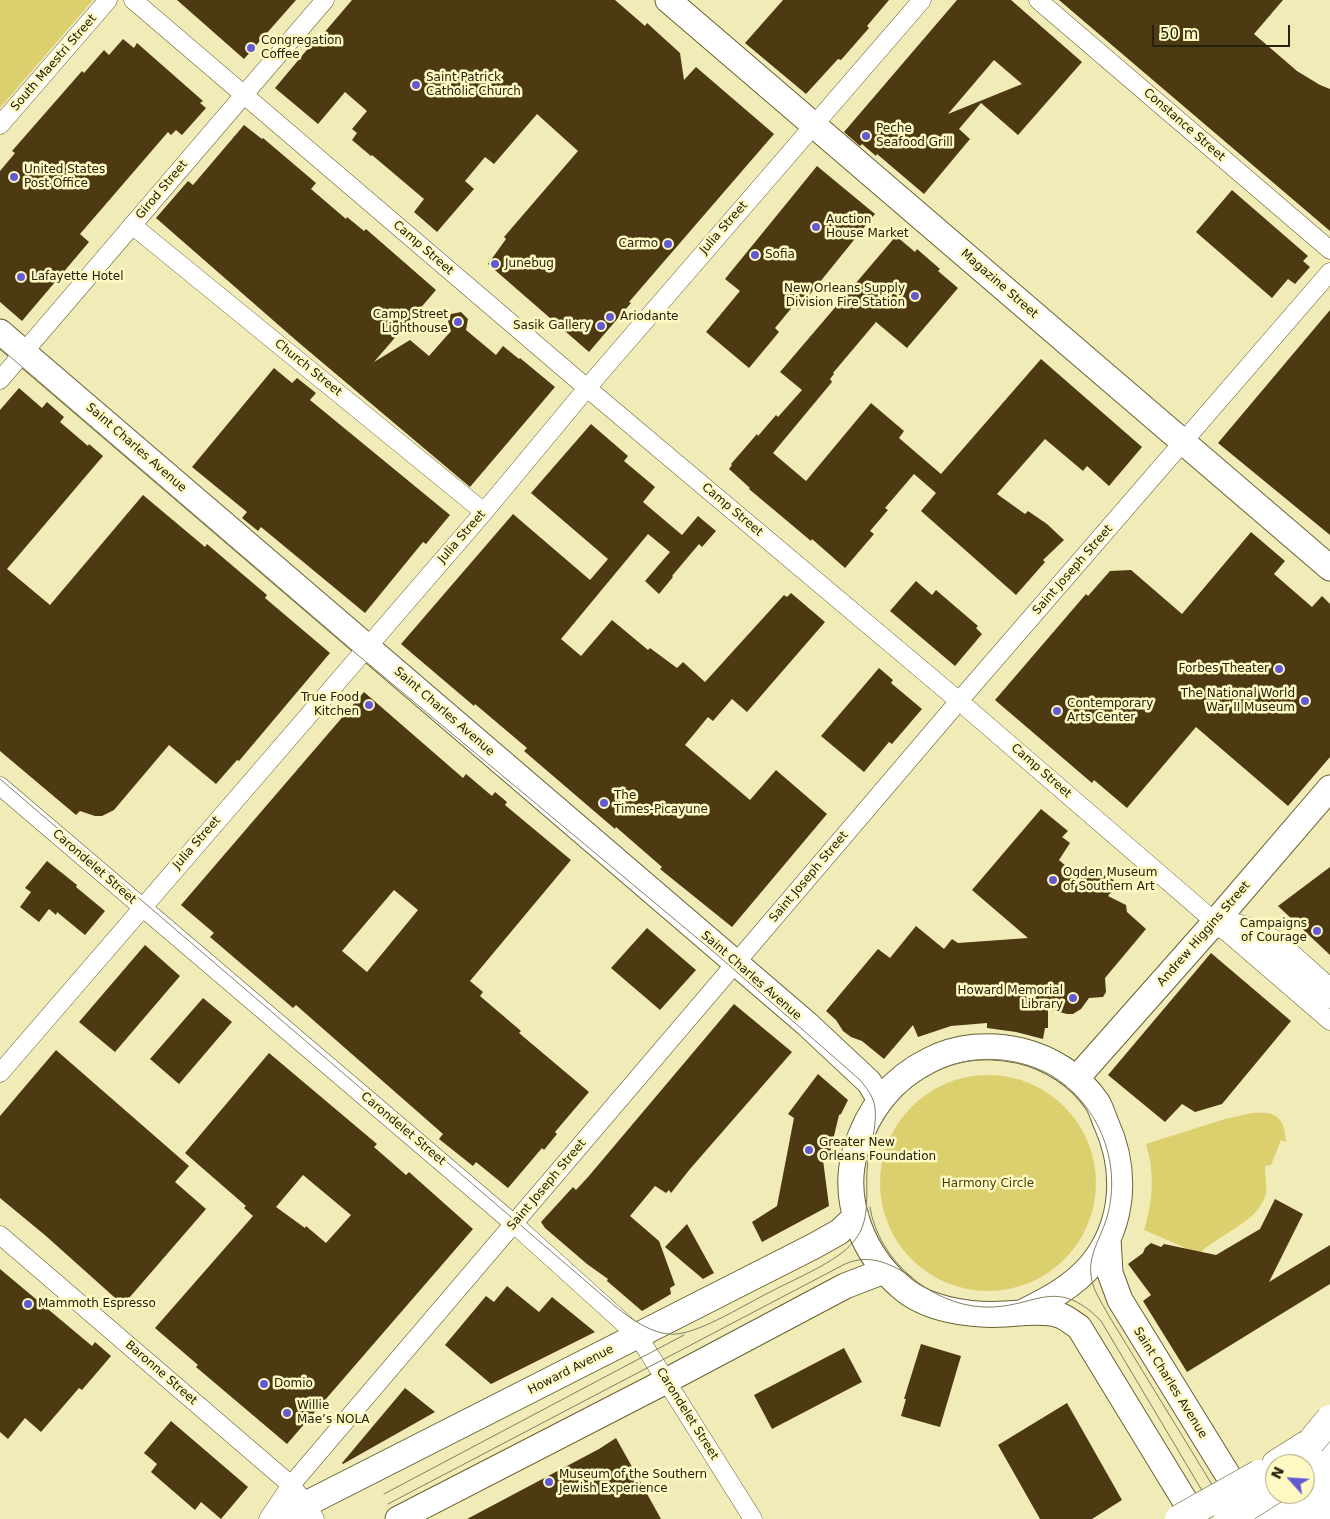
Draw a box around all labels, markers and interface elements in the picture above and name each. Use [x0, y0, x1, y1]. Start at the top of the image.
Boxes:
street label: South Maestri Street [8, 12, 100, 114]
scale bar [1155, 15, 1292, 47]
text: 50 m [1160, 25, 1198, 43]
place label: Congregation Coffee [261, 34, 342, 62]
marker: Congregation Coffee [245, 42, 257, 54]
place label: Saint Patrick Catholic Church [426, 71, 521, 99]
marker: Saint Patrick Catholic Church [410, 79, 422, 91]
street label: Constance Street [1140, 86, 1228, 164]
place label: Peche Seafood Grill [876, 122, 953, 150]
marker: Peche Seafood Grill [860, 130, 872, 142]
street label: Girod Street [133, 158, 191, 222]
place label: United States Post Office [24, 163, 105, 191]
marker: United States Post Office [8, 171, 20, 183]
street label: Julia Street [697, 199, 751, 257]
place label: Auction House Market [826, 213, 909, 241]
street label: Camp Street [390, 218, 456, 278]
marker: Auction House Market [810, 221, 822, 233]
place label: Carmo [619, 237, 658, 251]
marker: Carmo [662, 238, 674, 250]
street label: Magazine Street [957, 247, 1041, 321]
place label: Sofia [765, 248, 795, 262]
marker: Sofia [749, 249, 761, 261]
place label: Junebug [505, 257, 554, 271]
marker: Junebug [489, 258, 501, 270]
place label: Lafayette Hotel [31, 270, 123, 284]
marker: Lafayette Hotel [15, 271, 27, 283]
place label: New Orleans Supply Division Fire Station [784, 282, 905, 310]
marker: New Orleans Supply Division Fire Station [909, 290, 921, 302]
place label: Camp Street Lighthouse [373, 308, 448, 336]
place label: Ariodante [620, 310, 678, 324]
marker: Ariodante [604, 311, 616, 323]
marker: Camp Street Lighthouse [452, 316, 464, 328]
place label: Sasik Gallery [513, 319, 591, 333]
marker: Sasik Gallery [595, 320, 607, 332]
street label: Church Street [271, 336, 345, 400]
street label: Saint Charles Avenue [83, 401, 189, 495]
street label: Camp Street [699, 480, 765, 540]
street label: Julia Street [435, 508, 489, 566]
street label: Saint Joseph Street [1030, 522, 1116, 618]
place label: Forbes Theater [1178, 662, 1269, 676]
marker: Forbes Theater [1273, 663, 1285, 675]
street label: Saint Charles Avenue [391, 665, 497, 759]
place label: The National World War II Museum [1181, 687, 1295, 715]
place label: True Food Kitchen [301, 691, 359, 719]
marker: The National World War II Museum [1299, 695, 1311, 707]
place label: Contemporary Arts Center [1067, 697, 1153, 725]
marker: True Food Kitchen [363, 699, 375, 711]
marker: Contemporary Arts Center [1051, 705, 1063, 717]
street label: Camp Street [1008, 741, 1074, 801]
place label: The Times-Picayune [614, 789, 708, 817]
marker: The Times-Picayune [598, 797, 610, 809]
street label: Julia Street [170, 814, 224, 872]
street label: Carondelet Street [49, 827, 139, 907]
street label: Saint Joseph Street [767, 829, 851, 925]
place label: Ogden Museum of Southern Art [1063, 866, 1157, 894]
marker: Ogden Museum of Southern Art [1047, 874, 1059, 886]
street label: Andrew Higgins Street [1155, 879, 1253, 989]
place label: Campaigns of Courage [1240, 917, 1307, 945]
marker: Campaigns of Courage [1311, 925, 1323, 937]
street label: Saint Charles Avenue [698, 929, 804, 1023]
place label: Howard Memorial Library [958, 984, 1063, 1012]
marker: Howard Memorial Library [1067, 992, 1079, 1004]
street label: Carondelet Street [358, 1089, 448, 1169]
place label: Greater New Orleans Foundation [819, 1136, 936, 1164]
street label: Saint Joseph Street [505, 1137, 589, 1233]
marker: Greater New Orleans Foundation [803, 1144, 815, 1156]
park label: Harmony Circle [942, 1177, 1034, 1191]
place label: Mammoth Espresso [38, 1297, 156, 1311]
marker: Mammoth Espresso [22, 1298, 34, 1310]
street label: Saint Charles Avenue [1130, 1325, 1210, 1441]
street label: Baronne Street [122, 1338, 200, 1408]
street label: Howard Avenue [526, 1342, 616, 1398]
street label: Carondelet Street [653, 1365, 721, 1463]
place label: Domio [274, 1377, 313, 1391]
marker: Domio [258, 1378, 270, 1390]
place label: Willie Mae’s NOLA [297, 1399, 370, 1427]
marker: Willie Mae’s NOLA [281, 1407, 293, 1419]
north arrow [1265, 1454, 1315, 1504]
text: N [1268, 1464, 1287, 1482]
place label: Museum of the Southern Jewish Experience [559, 1468, 707, 1496]
marker: Museum of the Southern Jewish Experience [543, 1476, 555, 1488]

